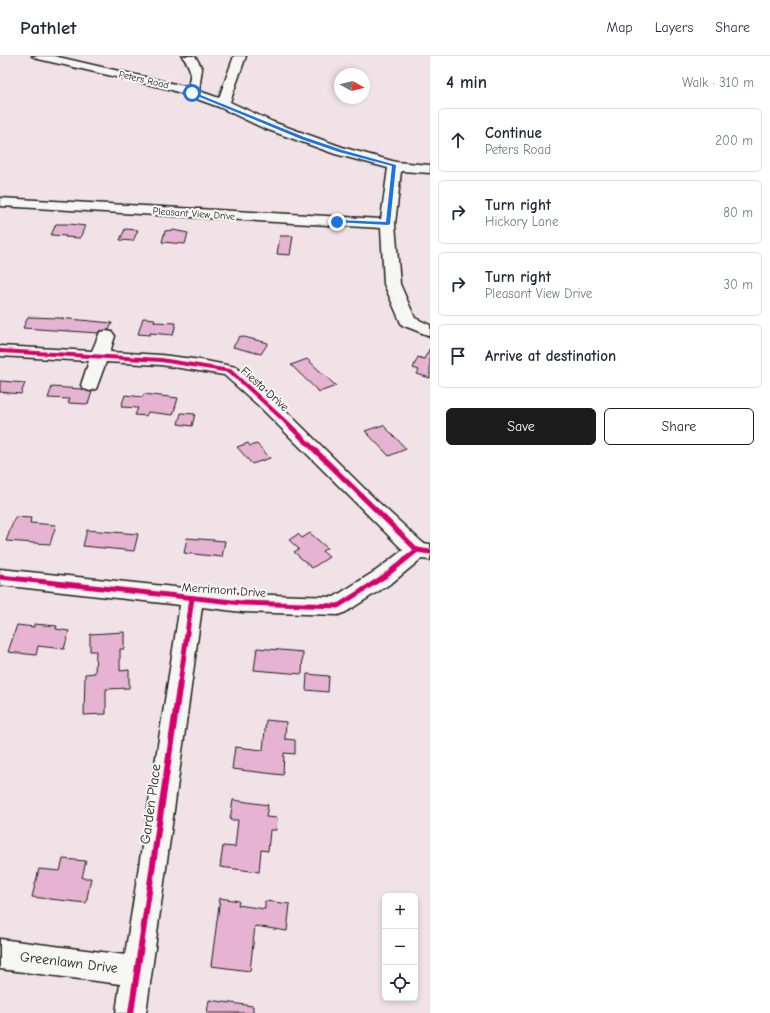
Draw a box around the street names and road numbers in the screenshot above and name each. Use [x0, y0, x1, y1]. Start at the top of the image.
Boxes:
street label: Peters Road [118, 68, 170, 92]
street label: Pleasant View Drive [152, 205, 235, 223]
street label: Fiesta Drive [238, 364, 292, 414]
street label: Merrimont Drive [181, 580, 267, 600]
street label: Garden Place [136, 763, 165, 845]
street label: Greenlawn Drive [19, 948, 119, 977]

